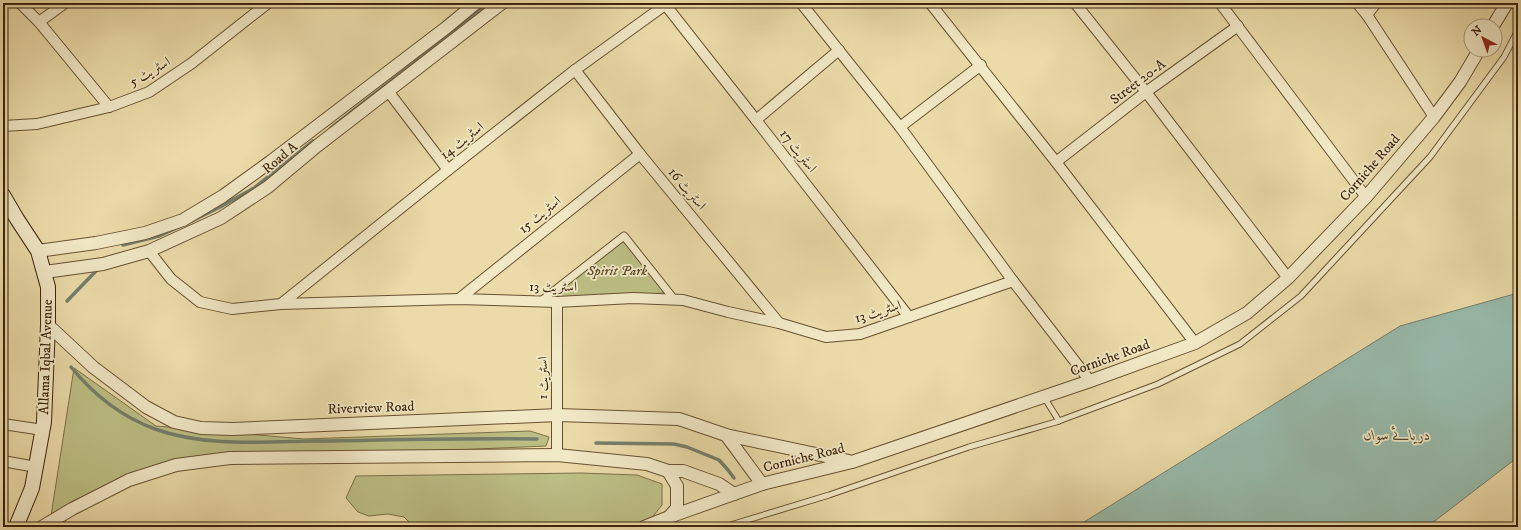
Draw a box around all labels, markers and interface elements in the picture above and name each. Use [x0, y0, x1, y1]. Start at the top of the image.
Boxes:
north arrow [1463, 18, 1503, 58]
text: N [1469, 23, 1485, 39]
street label: اسٹریٹ 5 [126, 53, 174, 91]
street label: Street 20-A [1107, 55, 1170, 109]
street label: اسٹریٹ 14 [436, 118, 488, 164]
street label: اسٹریٹ 17 [775, 126, 821, 176]
street label: Corniche Road [1336, 131, 1404, 205]
street label: Road A [259, 137, 302, 178]
street label: اسٹریٹ 16 [664, 164, 710, 214]
street label: اسٹریٹ 15 [515, 192, 565, 238]
park label: Spirit Park [586, 262, 647, 280]
street label: اسٹریٹ 13 [529, 278, 577, 296]
street label: اسٹریٹ 13 [852, 296, 904, 328]
street label: Allama Iqbal Avenue [35, 299, 57, 415]
street label: Corniche Road [1068, 335, 1152, 381]
street label: اسٹریٹ 1 [534, 357, 552, 399]
street label: Riverview Road [327, 397, 415, 419]
water label: دریائے سواں [1363, 425, 1431, 445]
street label: Corniche Road [761, 439, 847, 477]

